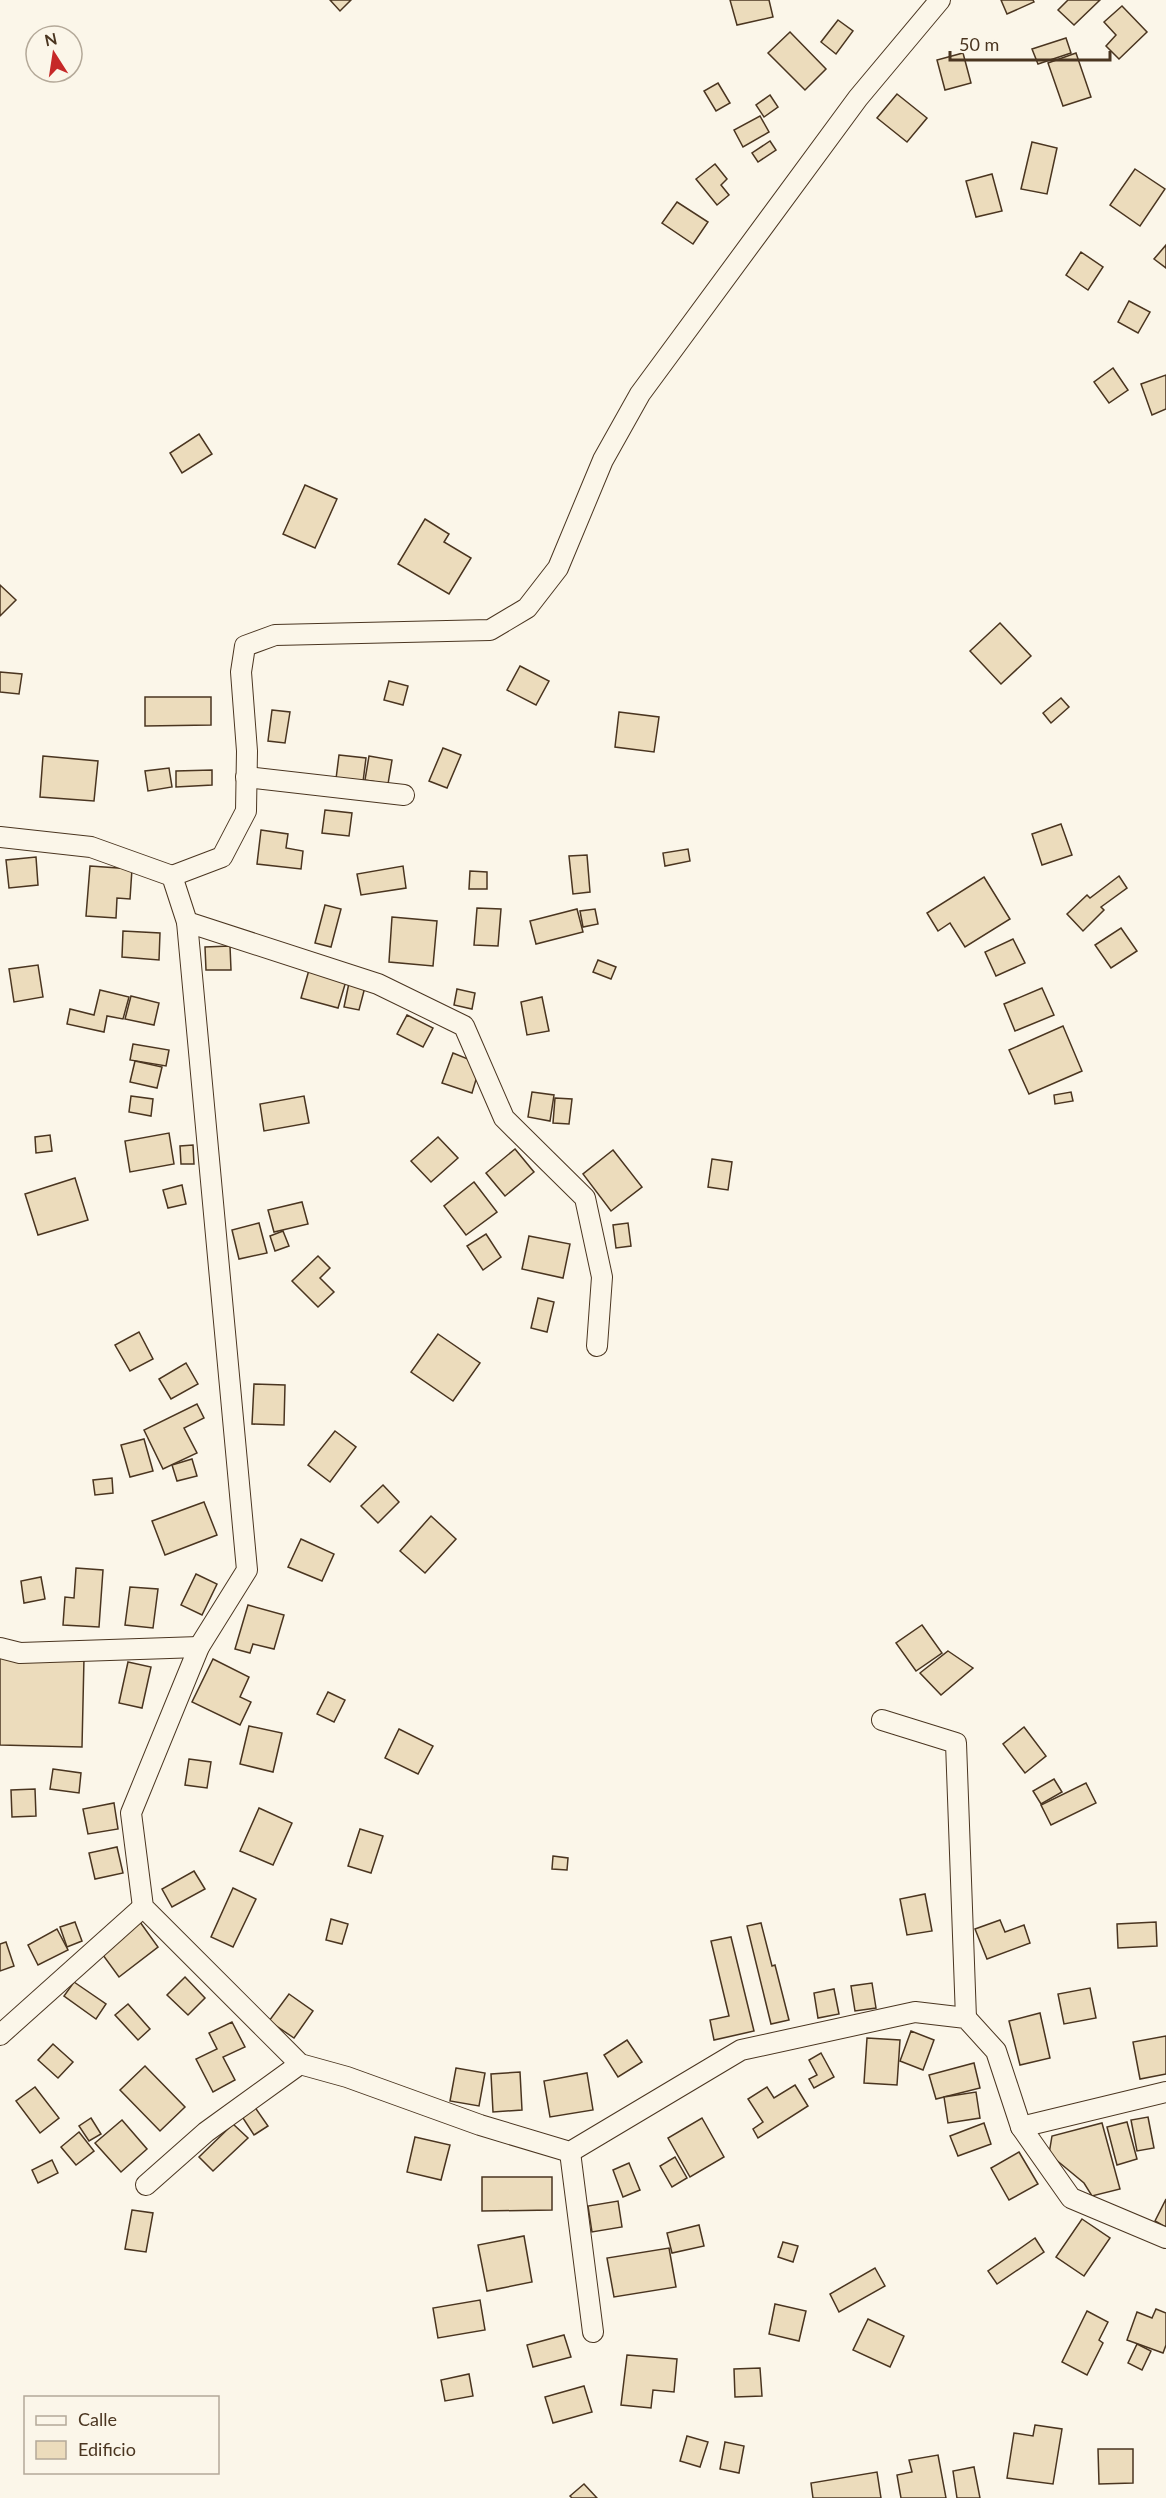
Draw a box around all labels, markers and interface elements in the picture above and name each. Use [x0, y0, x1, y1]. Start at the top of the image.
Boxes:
north arrow [24, 24, 84, 84]
scale bar [950, 24, 1110, 62]
text: N [43, 28, 59, 49]
text: 50 m [959, 33, 999, 55]
legend [24, 2396, 219, 2474]
text: Calle [78, 2408, 117, 2430]
text: Edificio [78, 2438, 136, 2460]

